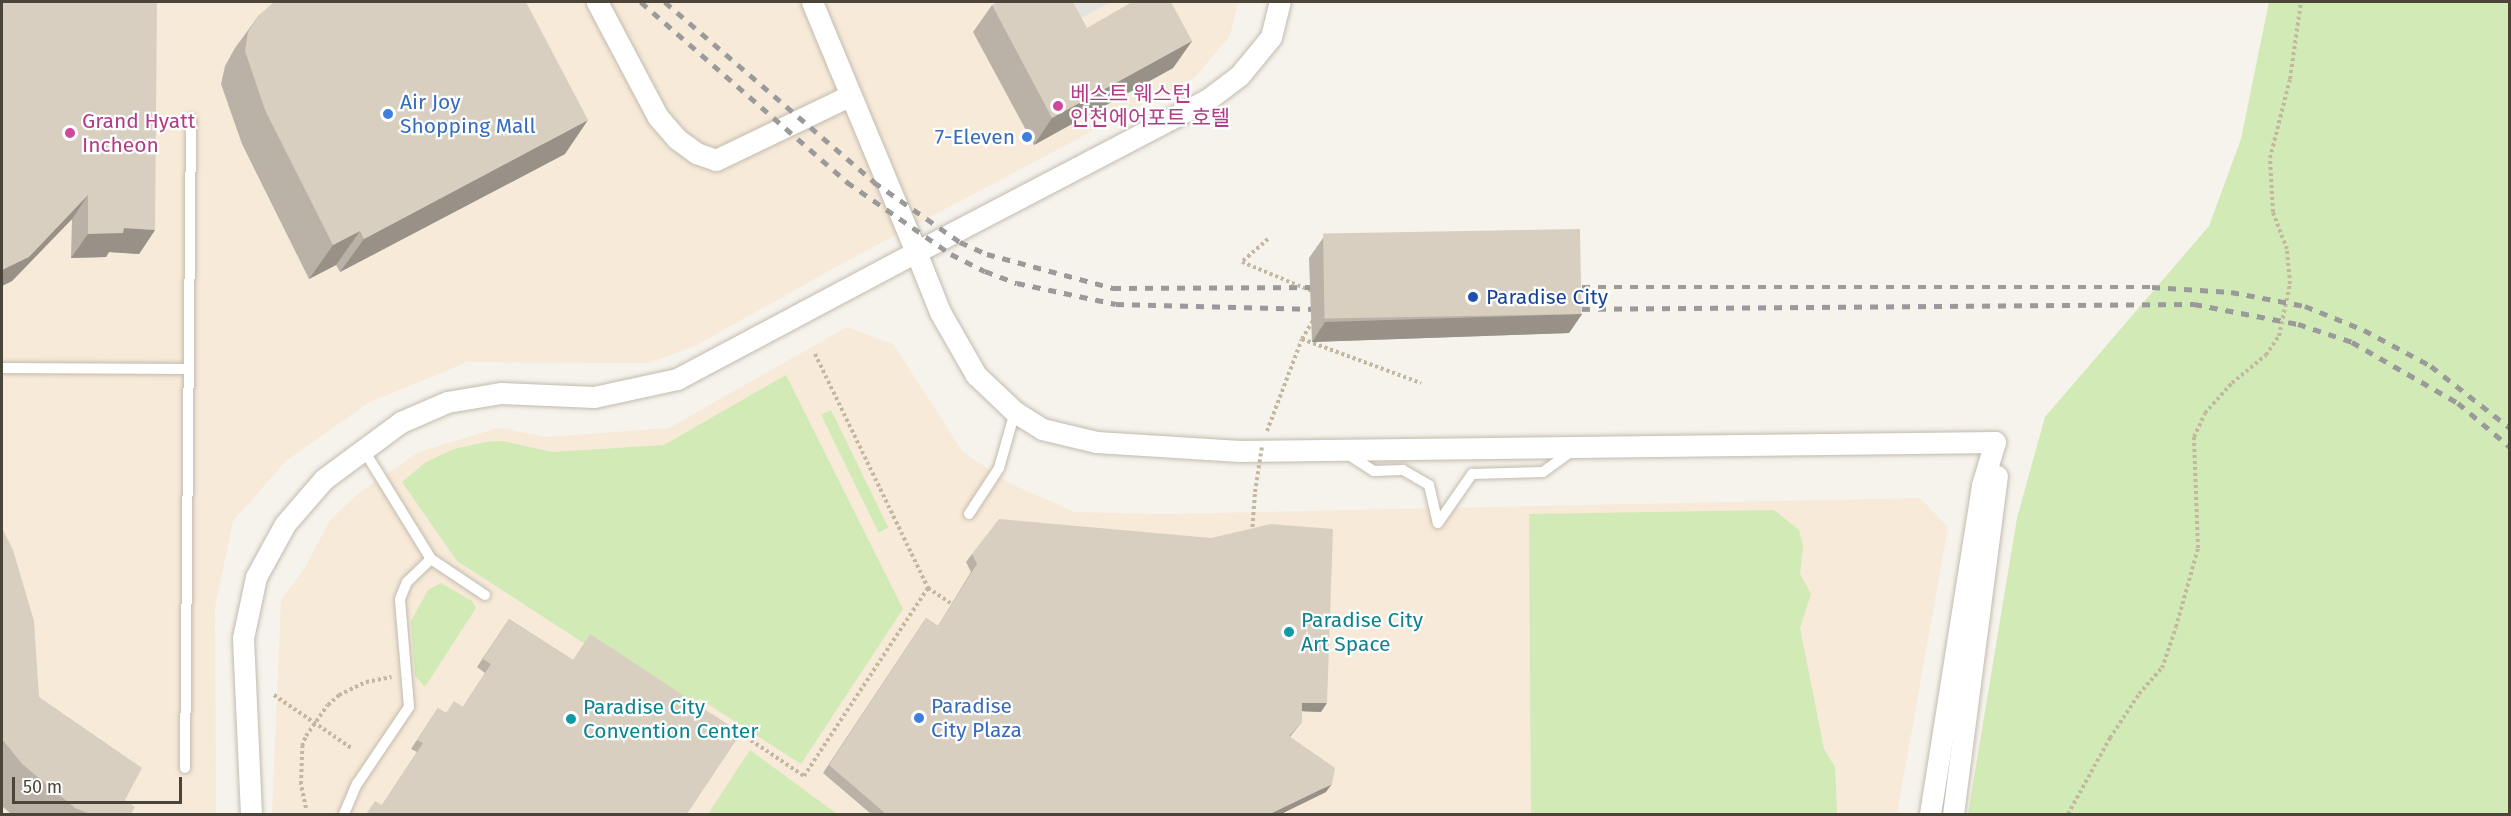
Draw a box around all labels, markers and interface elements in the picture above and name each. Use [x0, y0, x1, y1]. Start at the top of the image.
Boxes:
place label: 베스트 웨스턴 인천에어포트 호텔 [1070, 81, 1230, 131]
place label: Air Joy Shopping Mall [400, 89, 536, 139]
marker: 베스트 웨스턴 인천에어포트 호텔 [1051, 99, 1065, 113]
marker: Air Joy Shopping Mall [381, 107, 395, 121]
place label: Grand Hyatt Incheon [82, 108, 195, 158]
place label: 7-Eleven [935, 124, 1015, 150]
marker: Grand Hyatt Incheon [63, 126, 77, 140]
marker: 7-Eleven [1020, 130, 1034, 144]
place label: Paradise City [1486, 284, 1608, 310]
marker: Paradise City [1464, 288, 1482, 306]
place label: Paradise City Art Space [1301, 607, 1423, 657]
marker: Paradise City Art Space [1282, 625, 1296, 639]
place label: Paradise City Plaza [931, 693, 1022, 743]
place label: Paradise City Convention Center [583, 694, 758, 744]
marker: Paradise City Plaza [912, 711, 926, 725]
marker: Paradise City Convention Center [564, 712, 578, 726]
scale bar [15, 765, 184, 803]
text: 50 m [23, 776, 62, 798]

